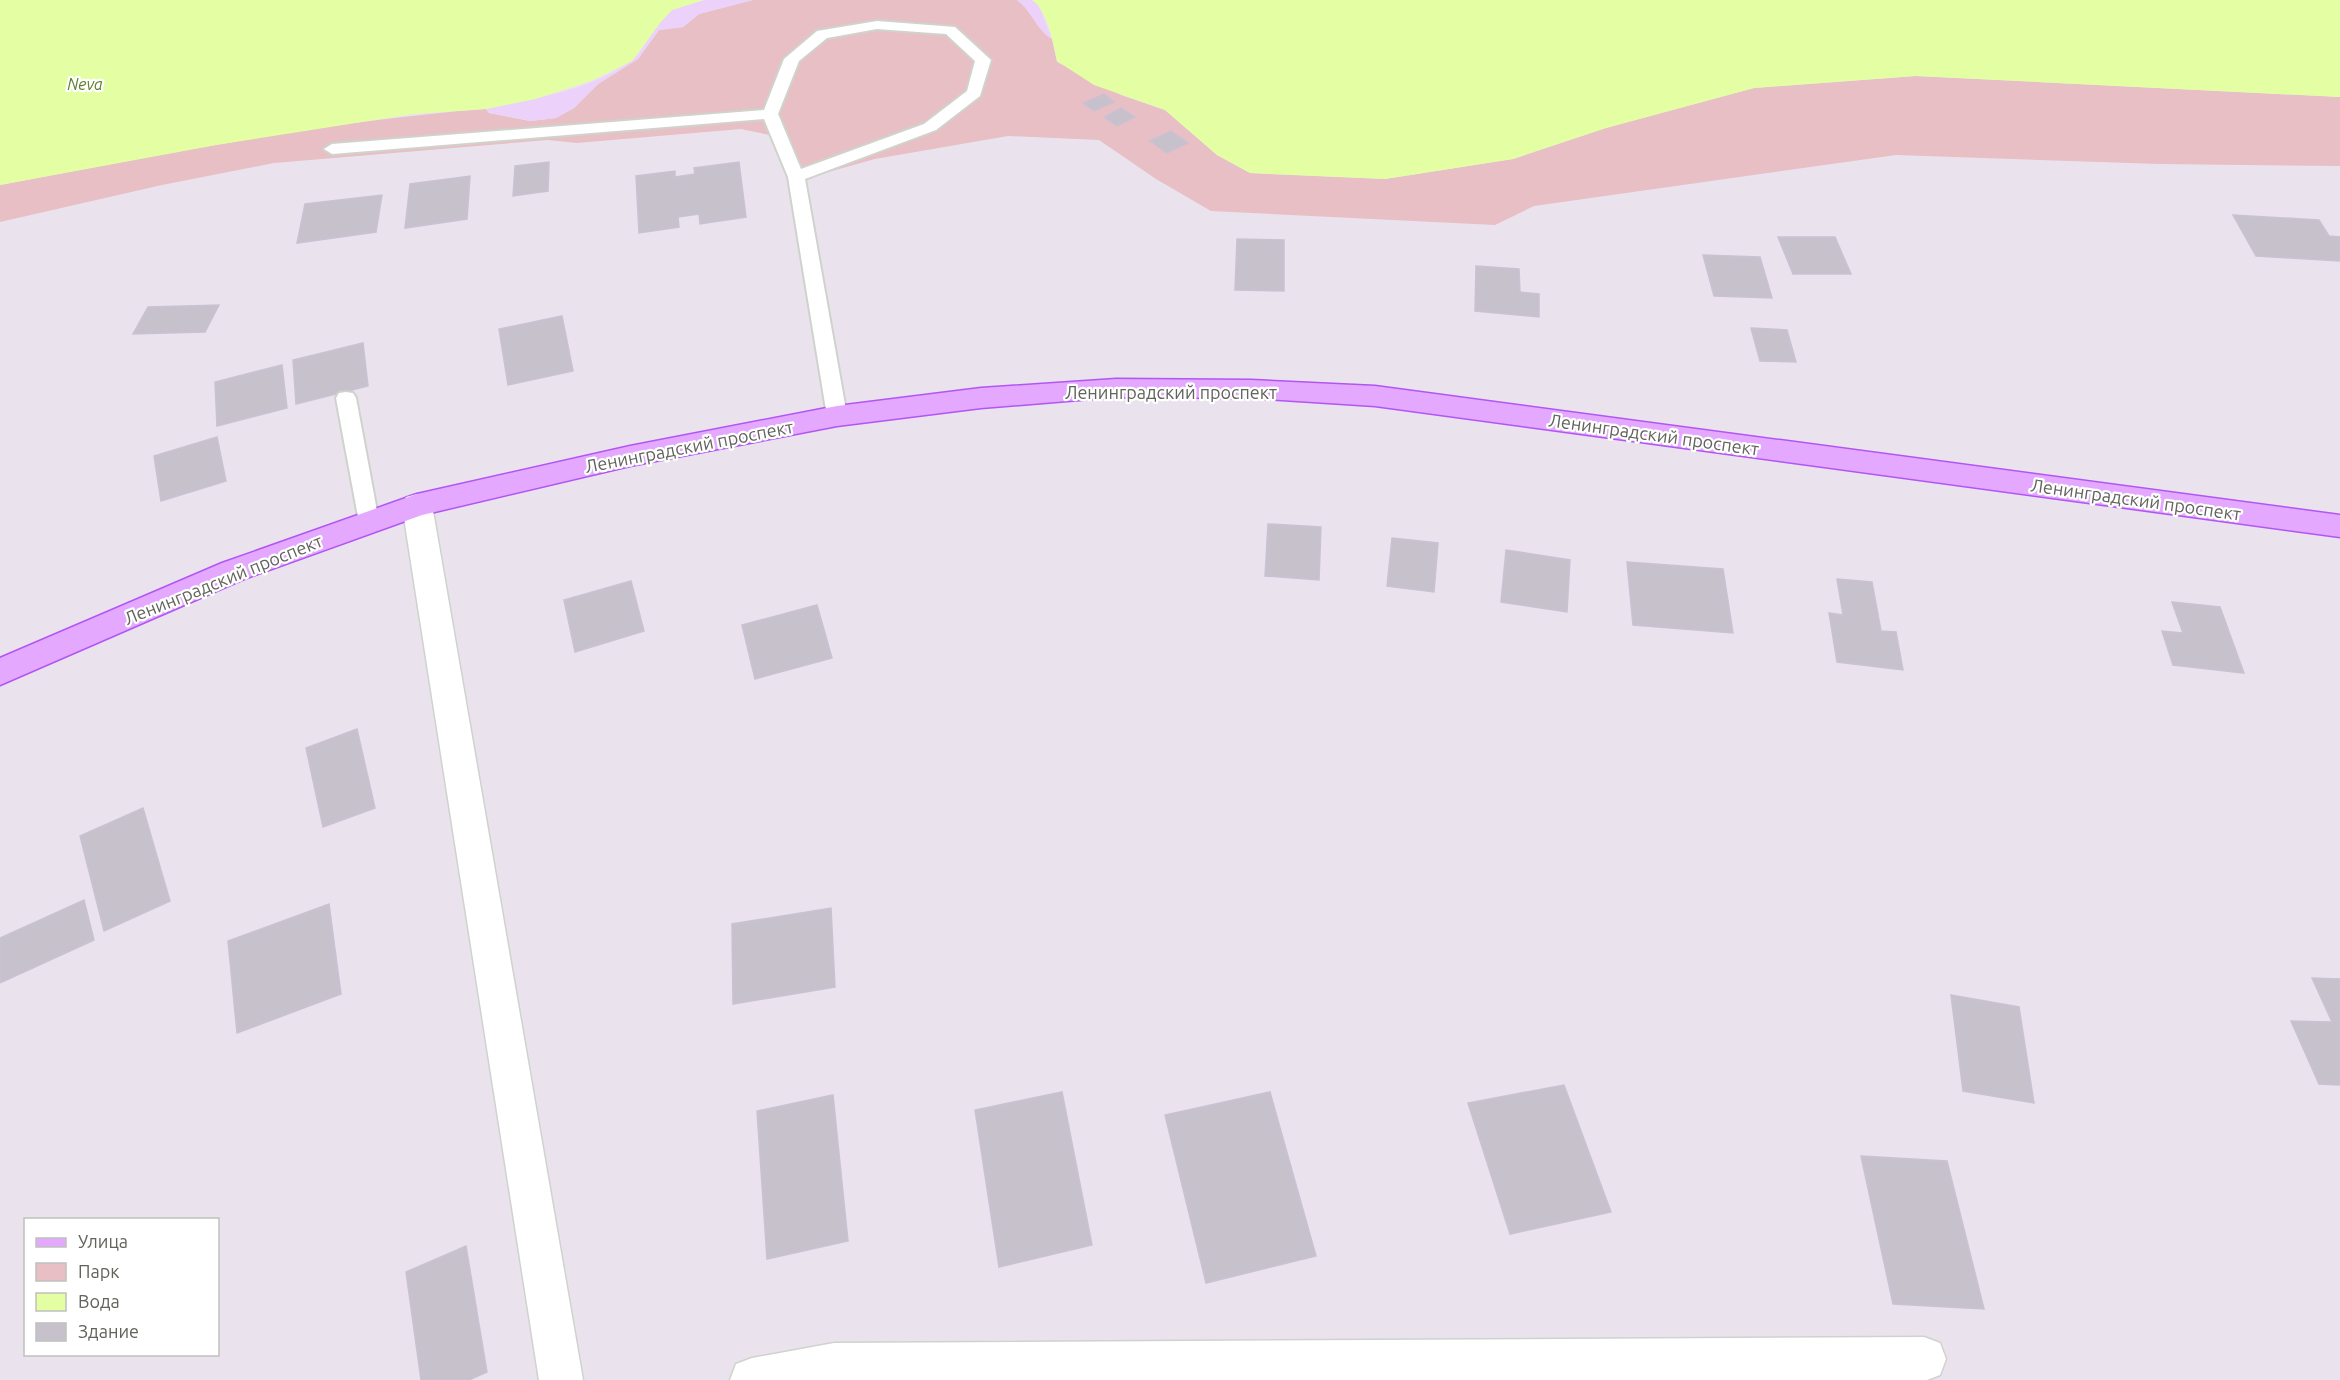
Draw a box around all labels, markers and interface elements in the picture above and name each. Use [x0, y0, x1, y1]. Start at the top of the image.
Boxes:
water label: Neva [67, 75, 103, 93]
street label: Ленинградский проспект [1065, 382, 1277, 402]
street label: Ленинградский проспект [1548, 409, 1760, 459]
street label: Ленинградский проспект [583, 416, 795, 476]
street label: Ленинградский проспект [2030, 474, 2242, 524]
street label: Ленинградский проспект [121, 530, 325, 628]
legend [24, 1218, 219, 1356]
text: Улица [78, 1231, 128, 1251]
text: Парк [78, 1261, 119, 1281]
text: Вода [78, 1291, 120, 1311]
text: Здание [78, 1321, 139, 1341]

